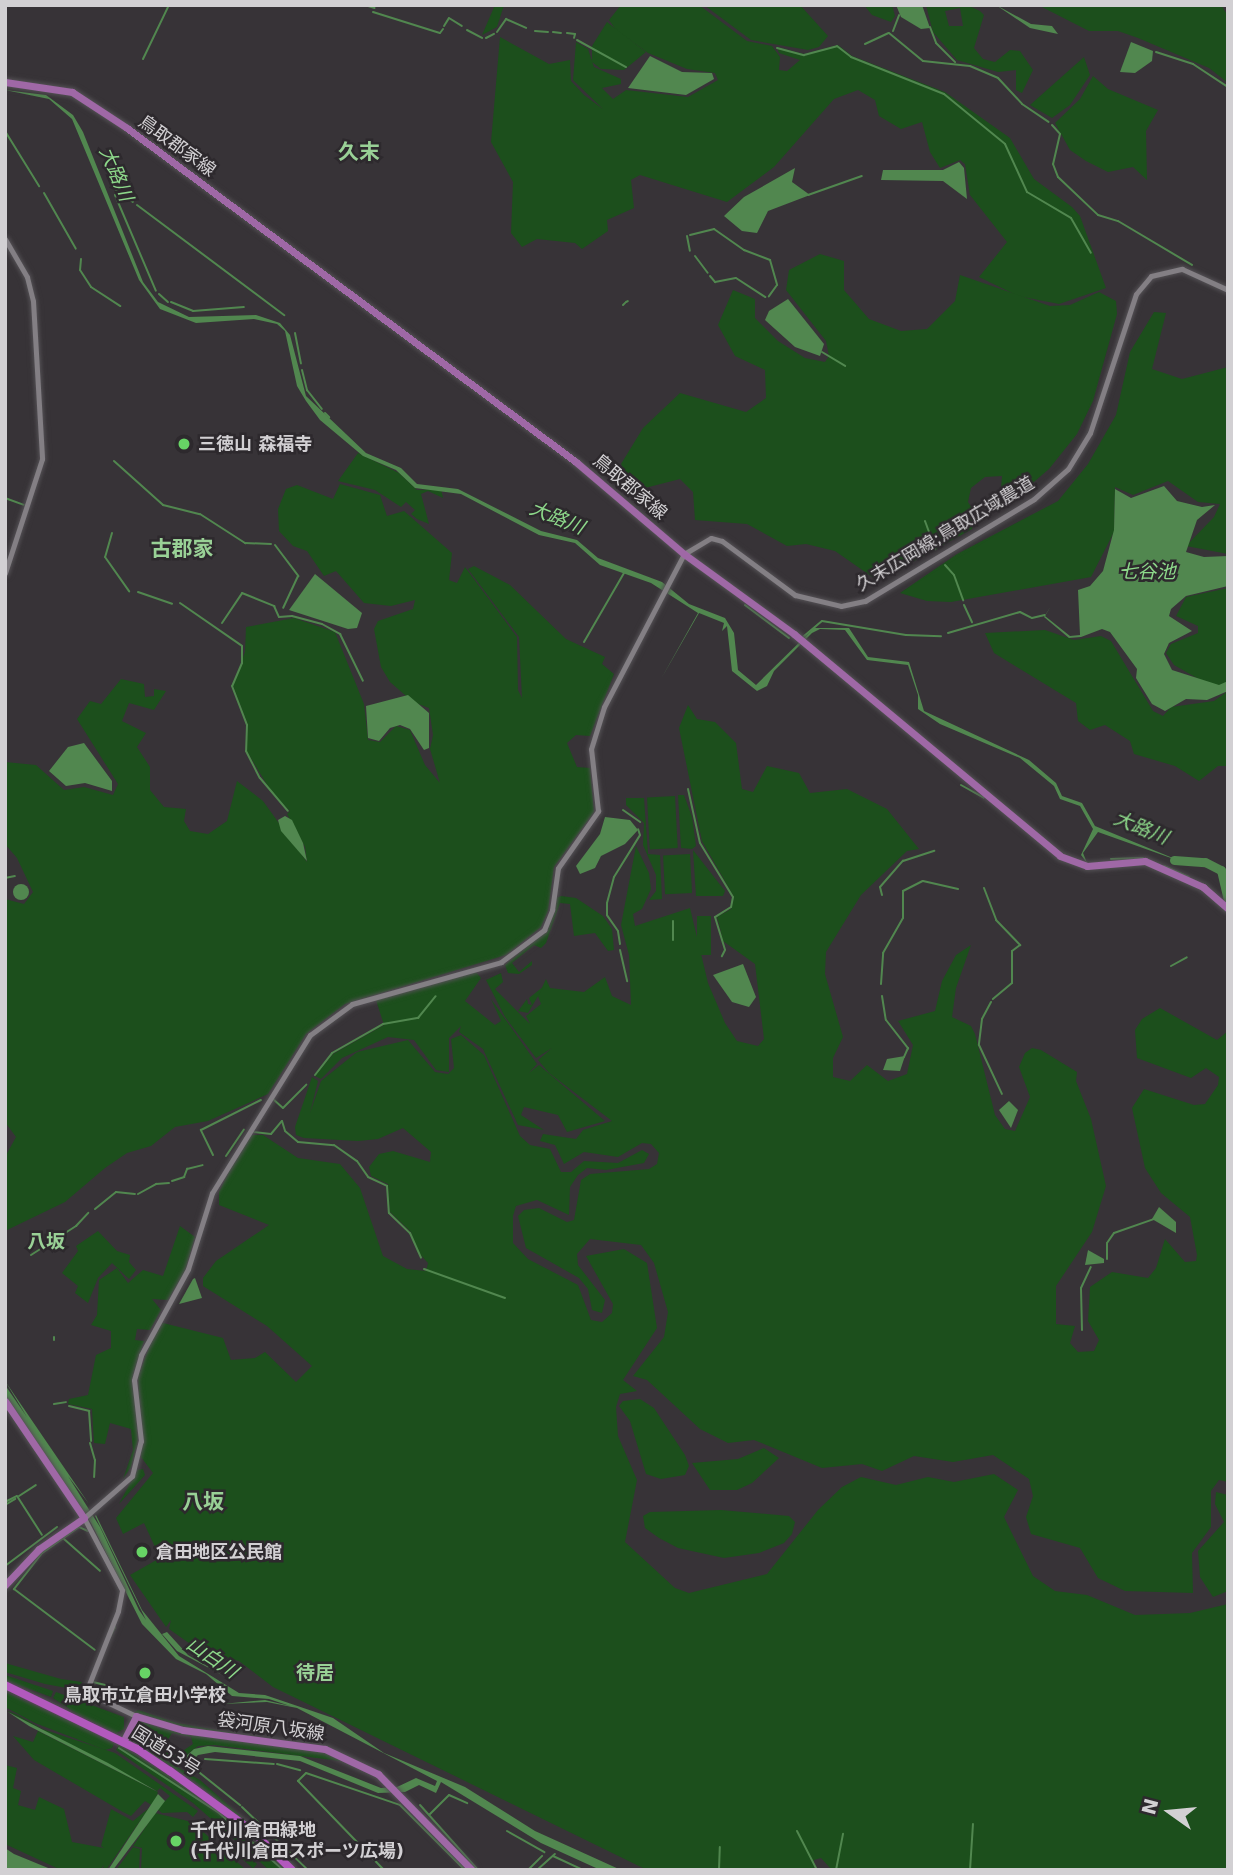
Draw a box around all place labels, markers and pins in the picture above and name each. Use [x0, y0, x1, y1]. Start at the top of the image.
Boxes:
place label: 三徳山 森福寺 [198, 433, 312, 455]
marker: 三徳山 森福寺 [176, 436, 192, 452]
place label: 倉田地区公民館 [156, 1541, 282, 1563]
marker: 倉田地区公民館 [134, 1544, 150, 1560]
marker: 鳥取市立倉田小学校 [137, 1665, 153, 1681]
place label: 鳥取市立倉田小学校 [64, 1684, 226, 1706]
place label: 千代川倉田緑地 (千代川倉田スポーツ広場) [190, 1820, 404, 1862]
marker: 千代川倉田緑地 (千代川倉田スポーツ広場) [168, 1833, 184, 1849]

